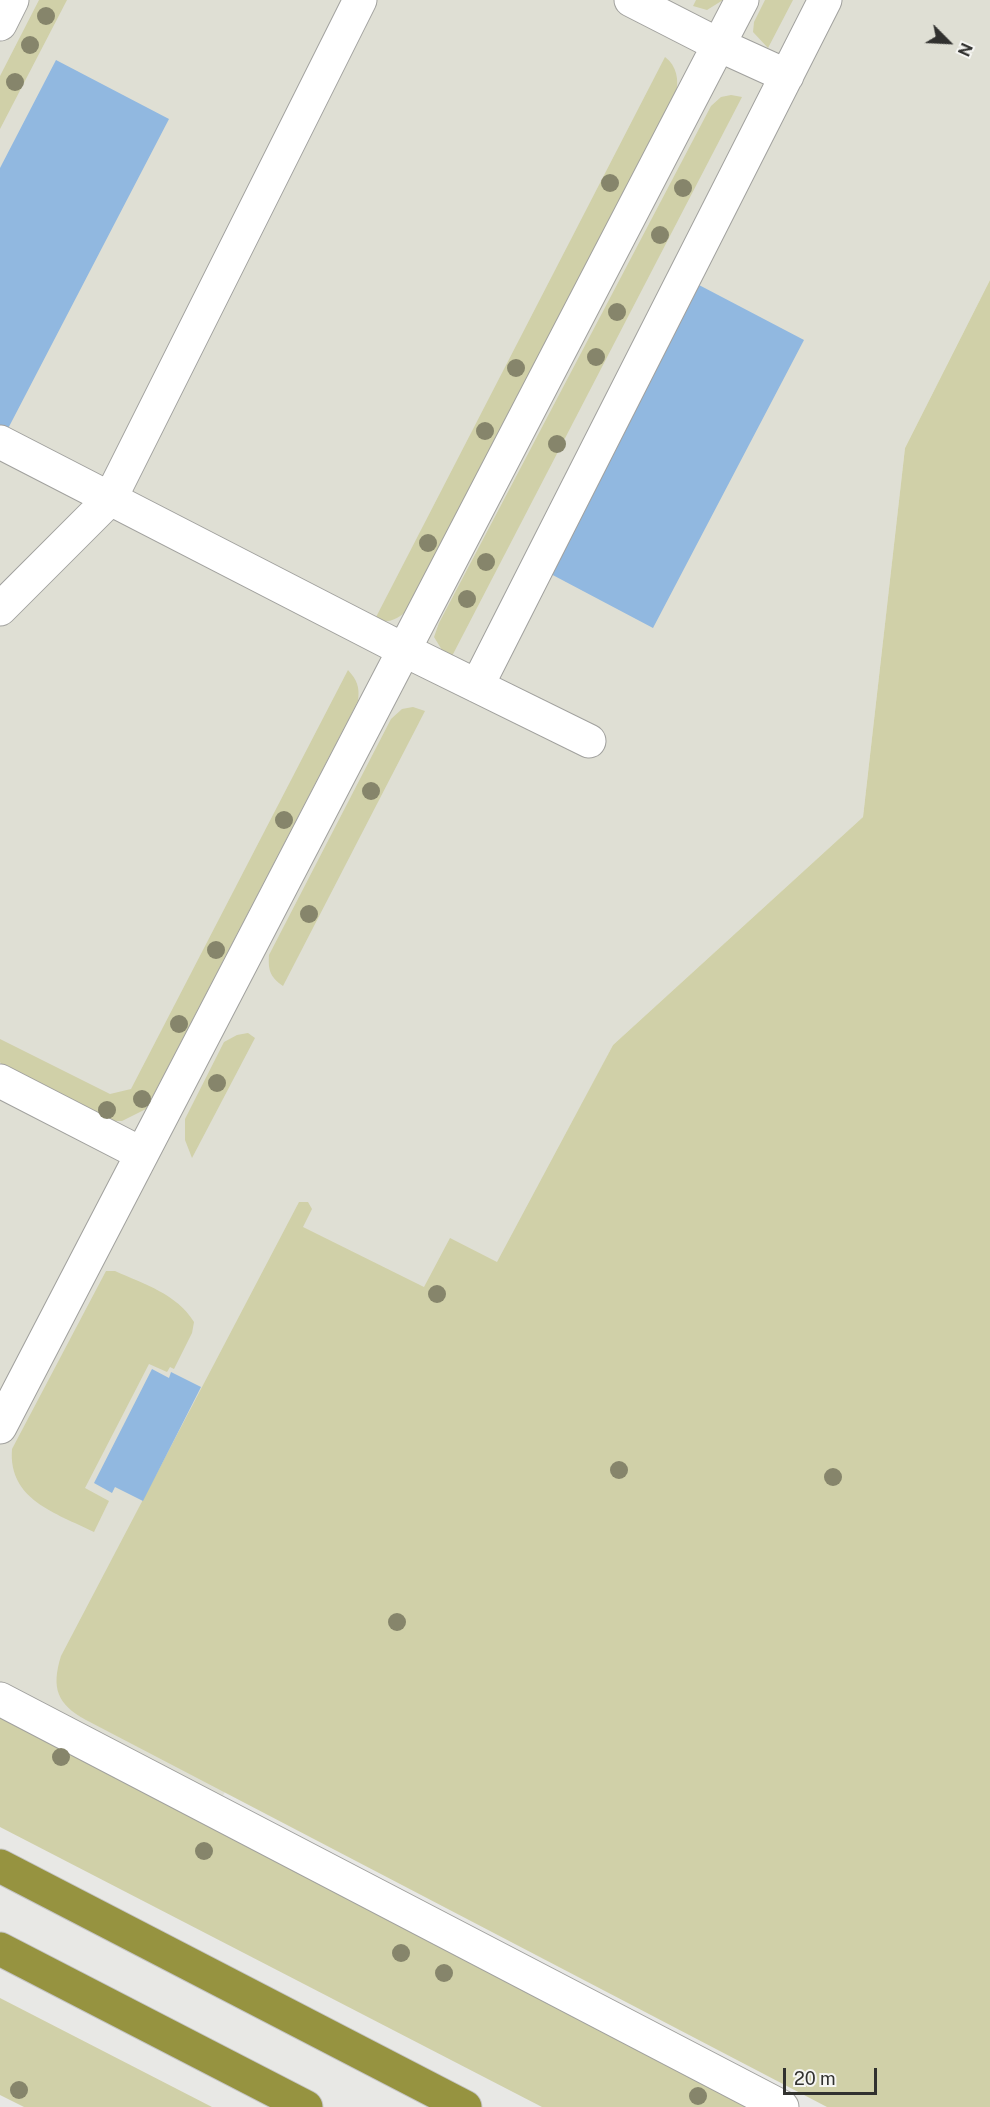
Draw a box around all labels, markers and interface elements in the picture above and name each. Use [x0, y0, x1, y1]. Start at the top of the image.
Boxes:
north arrow [918, 12, 978, 72]
text: N [954, 40, 976, 59]
scale bar [786, 2056, 880, 2094]
text: 20 m [794, 2068, 836, 2089]

